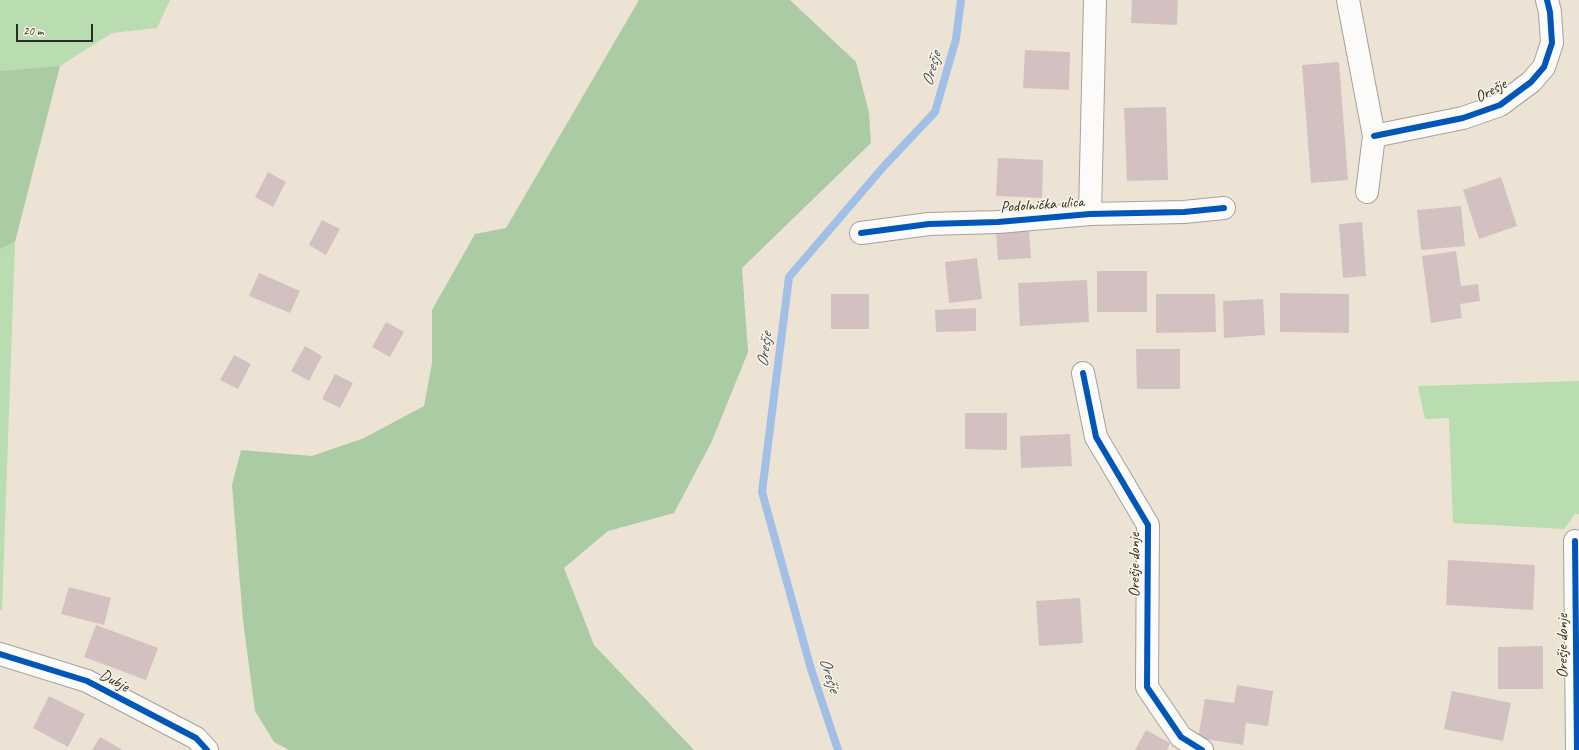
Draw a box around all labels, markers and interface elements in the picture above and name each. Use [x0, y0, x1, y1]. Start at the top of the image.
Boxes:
scale bar [18, 16, 95, 42]
text: 20 m [23, 23, 43, 39]
water label: Orešje [918, 50, 946, 88]
street label: Orešje [1472, 75, 1510, 107]
street label: Podolnička ulica [1000, 193, 1084, 217]
water label: Orešje [753, 331, 777, 369]
street label: Orešje donje [1125, 533, 1145, 597]
street label: Orešje donje [1553, 614, 1573, 678]
water label: Orešje [814, 655, 844, 695]
street label: Dubje [96, 665, 132, 697]

